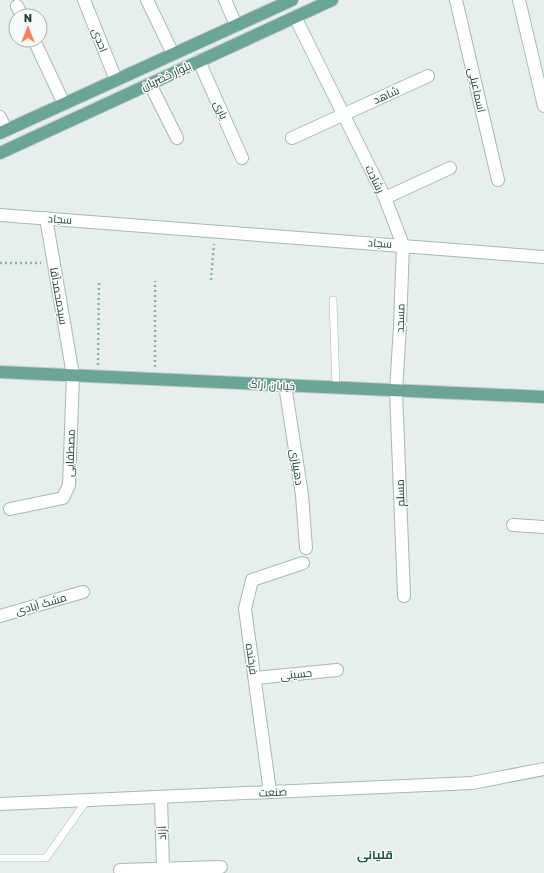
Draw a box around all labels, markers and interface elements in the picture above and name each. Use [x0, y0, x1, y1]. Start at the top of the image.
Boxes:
north arrow [8, 8, 48, 48]
text: N [24, 11, 32, 24]
street label: احدی [89, 26, 111, 54]
street label: بلوار خضریان [139, 58, 193, 94]
street label: اسماعیلی [465, 66, 489, 114]
street label: شاهد [371, 83, 401, 106]
street label: یاری [211, 99, 231, 122]
street label: رشادت [362, 163, 388, 195]
street label: سجاد [47, 211, 73, 226]
street label: سجاد [367, 235, 393, 250]
street label: سیدمحمدآقا [48, 266, 71, 326]
street label: مسجد [392, 303, 407, 333]
street label: خیابان اراک [249, 377, 295, 393]
street label: مصطفایی [62, 429, 78, 477]
street label: دهپیازی [287, 448, 307, 486]
street label: مسلم [393, 479, 408, 507]
street label: مشک آبادی [14, 590, 68, 618]
street label: فرخنده [243, 642, 261, 676]
street label: حسینی [279, 665, 313, 683]
street label: صنعت [259, 784, 287, 799]
street label: آزاد [155, 826, 169, 840]
district label: قلیانی [357, 847, 393, 863]

